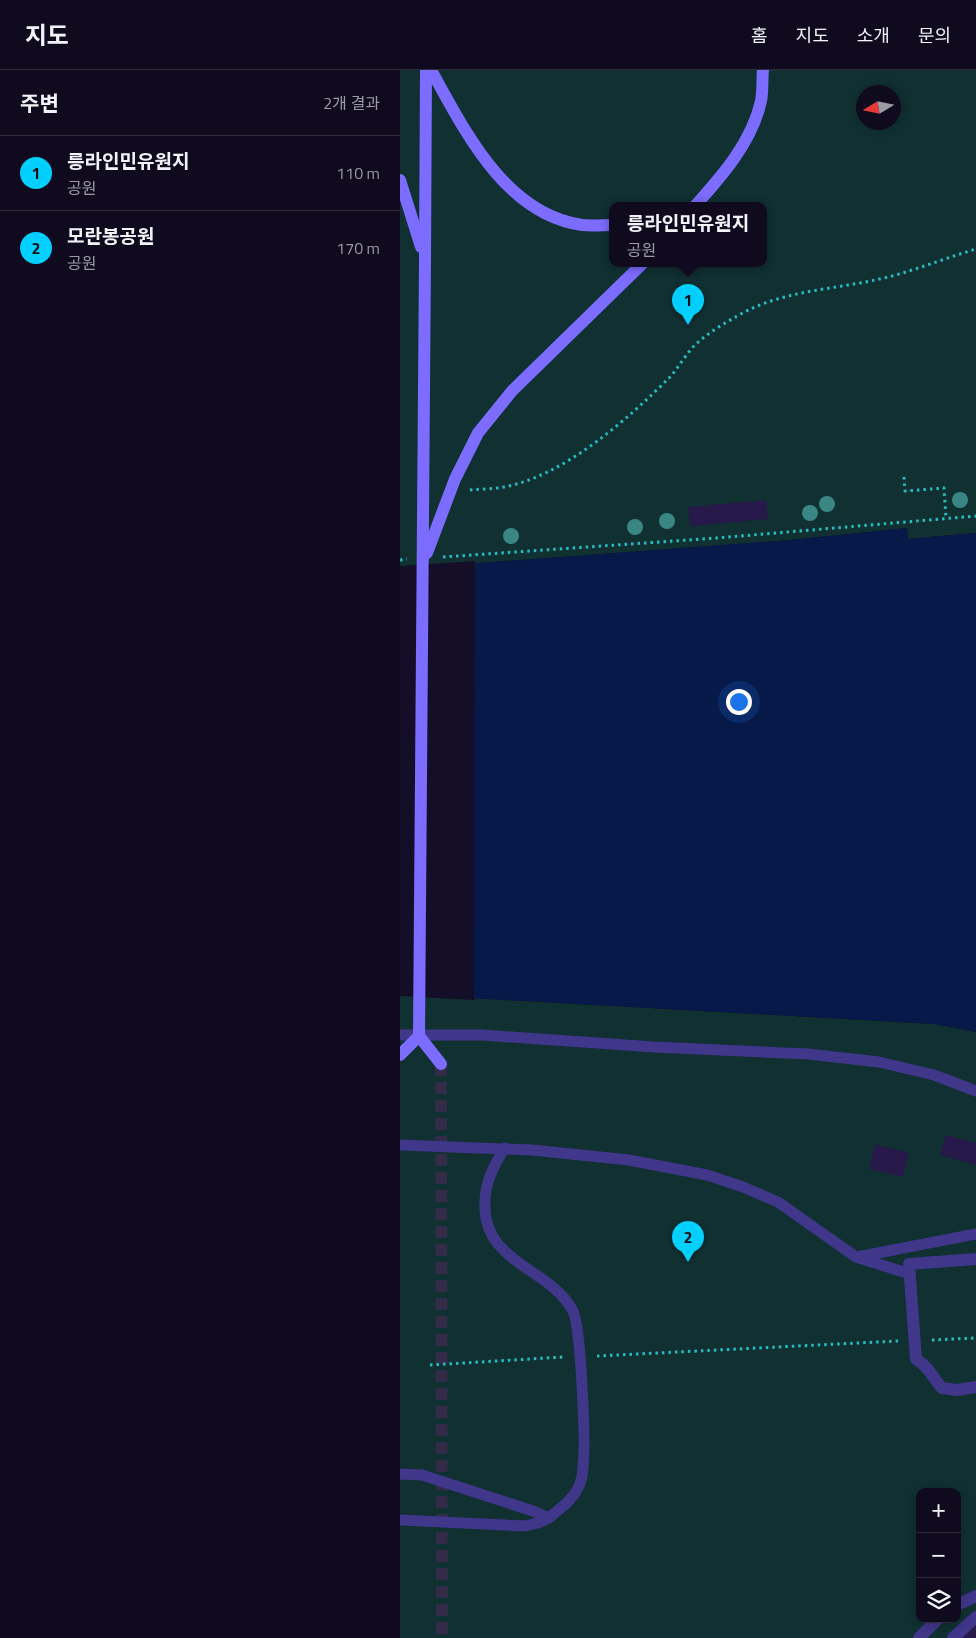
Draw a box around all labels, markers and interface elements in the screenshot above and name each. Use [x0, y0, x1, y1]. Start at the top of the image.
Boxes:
text: 지도 [25, 17, 69, 53]
text: 홈 [751, 22, 768, 49]
text: 지도 [796, 22, 829, 49]
text: 소개 [857, 22, 890, 49]
text: 문의 [918, 22, 951, 49]
north arrow [856, 85, 901, 130]
text: 주변 [20, 87, 59, 119]
text: 2개 결과 [323, 91, 380, 115]
text: 릉라인민유원지 [67, 146, 189, 175]
text: 1 [32, 161, 40, 185]
text: 110 m [336, 161, 380, 185]
text: 공원 [67, 176, 96, 200]
popup [609, 202, 767, 267]
text: 릉라인민유원지 [627, 208, 749, 237]
text: 모란봉공원 [67, 221, 154, 250]
text: 2 [32, 236, 40, 260]
text: 170 m [336, 236, 380, 260]
text: 공원 [627, 238, 656, 262]
text: 공원 [67, 251, 96, 275]
pin: 1 [672, 284, 704, 325]
your location [726, 689, 752, 715]
pin: 2 [672, 1221, 704, 1262]
map controls [916, 1488, 961, 1623]
button: + [916, 1488, 961, 1533]
button: − [916, 1533, 961, 1578]
button: layers [916, 1578, 961, 1623]

